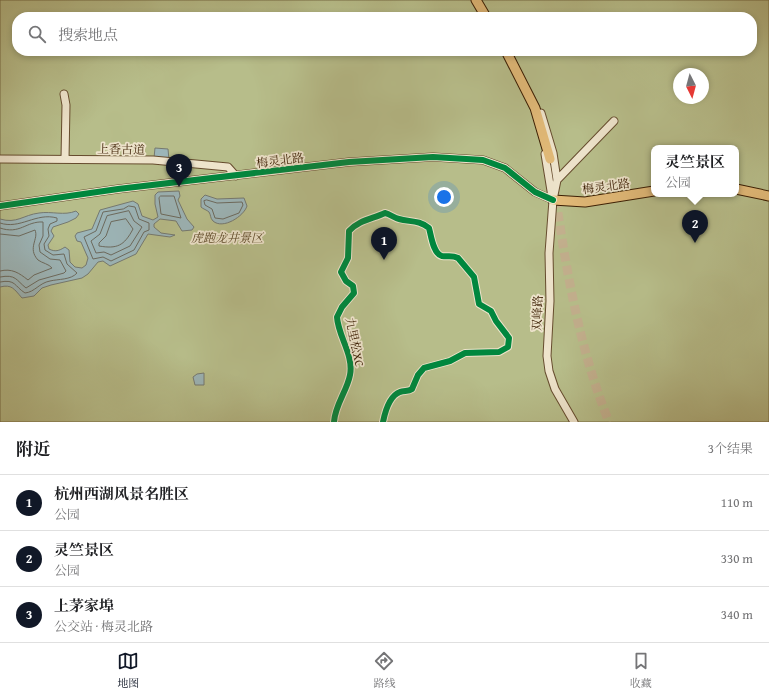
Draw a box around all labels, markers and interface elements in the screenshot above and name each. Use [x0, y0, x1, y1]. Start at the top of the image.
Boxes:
search box [12, 12, 757, 56]
icon: search [26, 23, 48, 45]
text: 搜索地点 [58, 24, 118, 45]
north arrow [673, 68, 709, 104]
street label: 上香古道 [97, 140, 145, 158]
popup [651, 145, 739, 197]
street label: 梅灵北路 [255, 149, 305, 171]
text: 灵竺景区 [665, 151, 725, 172]
pin: 3 [166, 154, 192, 187]
text: 公园 [665, 173, 691, 192]
street label: 梅灵北路 [581, 174, 631, 198]
your location [434, 187, 454, 207]
pin: 2 [682, 210, 708, 243]
pin: 1 [371, 227, 397, 260]
park label: 虎跑龙井景区 [191, 229, 265, 246]
street label: 双峰路 [528, 295, 546, 331]
street label: 九里松XC [341, 316, 369, 369]
text: 附近 [16, 436, 50, 461]
text: 3个结果 [708, 439, 753, 458]
text: 杭州西湖风景名胜区 [54, 483, 189, 504]
text: 1 [26, 493, 32, 512]
text: 110 m [721, 493, 753, 512]
text: 公园 [54, 505, 80, 524]
text: 灵竺景区 [54, 539, 114, 560]
text: 2 [26, 549, 32, 568]
text: 330 m [721, 549, 753, 568]
text: 公园 [54, 561, 80, 580]
text: 上茅家埠 [54, 595, 114, 616]
text: 3 [26, 605, 32, 624]
text: 340 m [721, 605, 753, 624]
text: 公交站 · 梅灵北路 [54, 617, 153, 636]
tab: 地图 [117, 650, 139, 691]
tab: 路线 [373, 650, 395, 691]
tab: 收藏 [630, 650, 652, 691]

